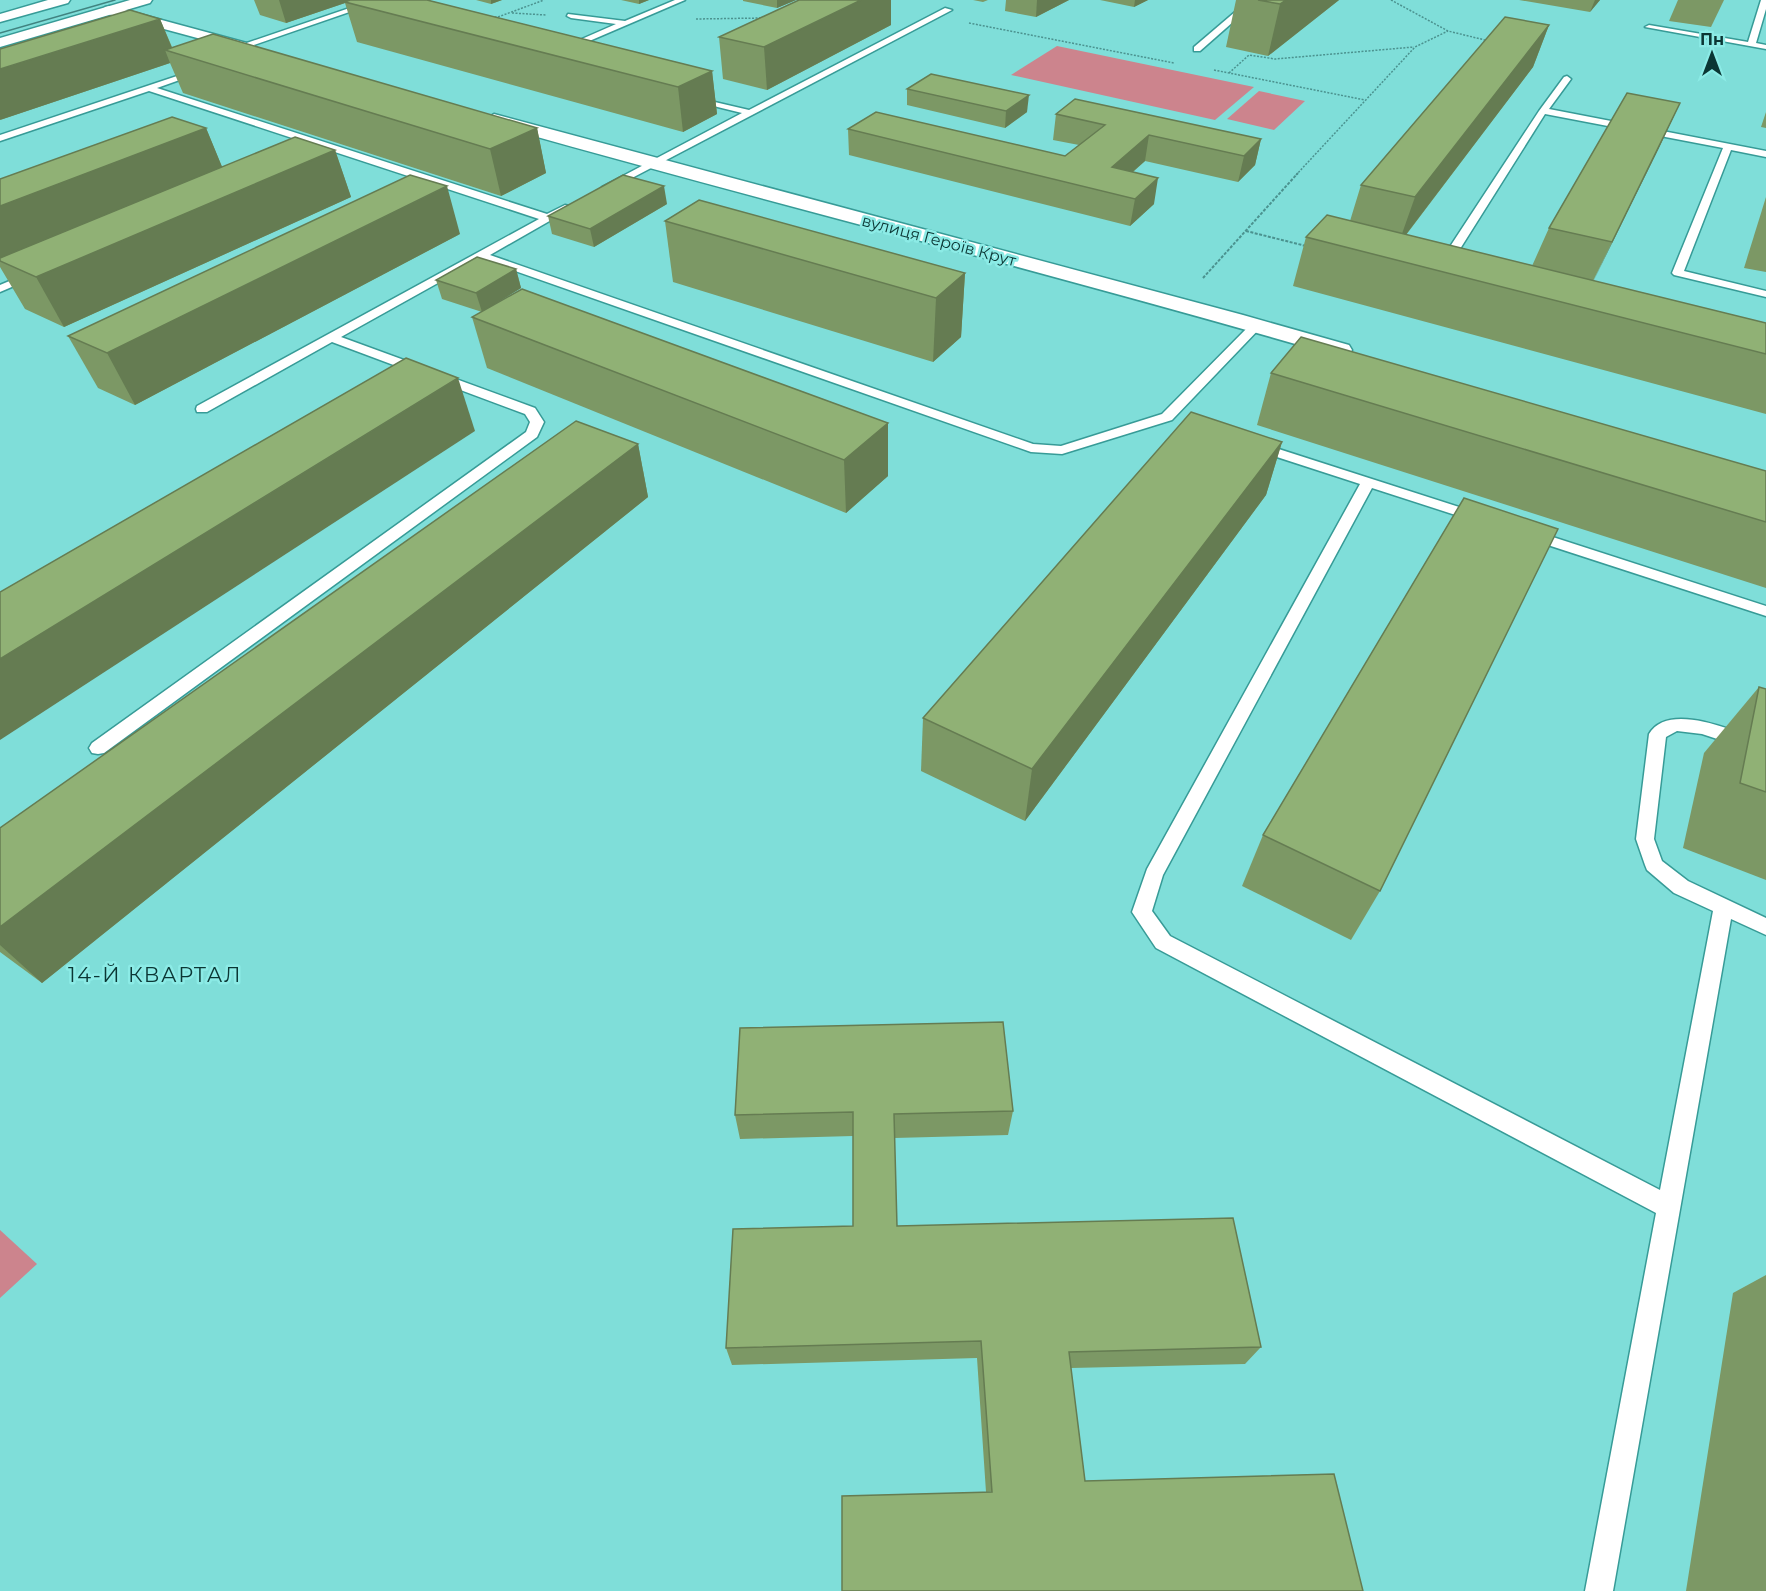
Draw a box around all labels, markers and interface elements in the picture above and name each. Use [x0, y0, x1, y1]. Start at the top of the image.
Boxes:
north arrow [1682, 24, 1742, 84]
text: Пн [1700, 30, 1724, 49]
street label: вулиця Героїв Крут [860, 211, 1019, 270]
district label: 14-Й КВАРТАЛ [68, 962, 242, 987]

